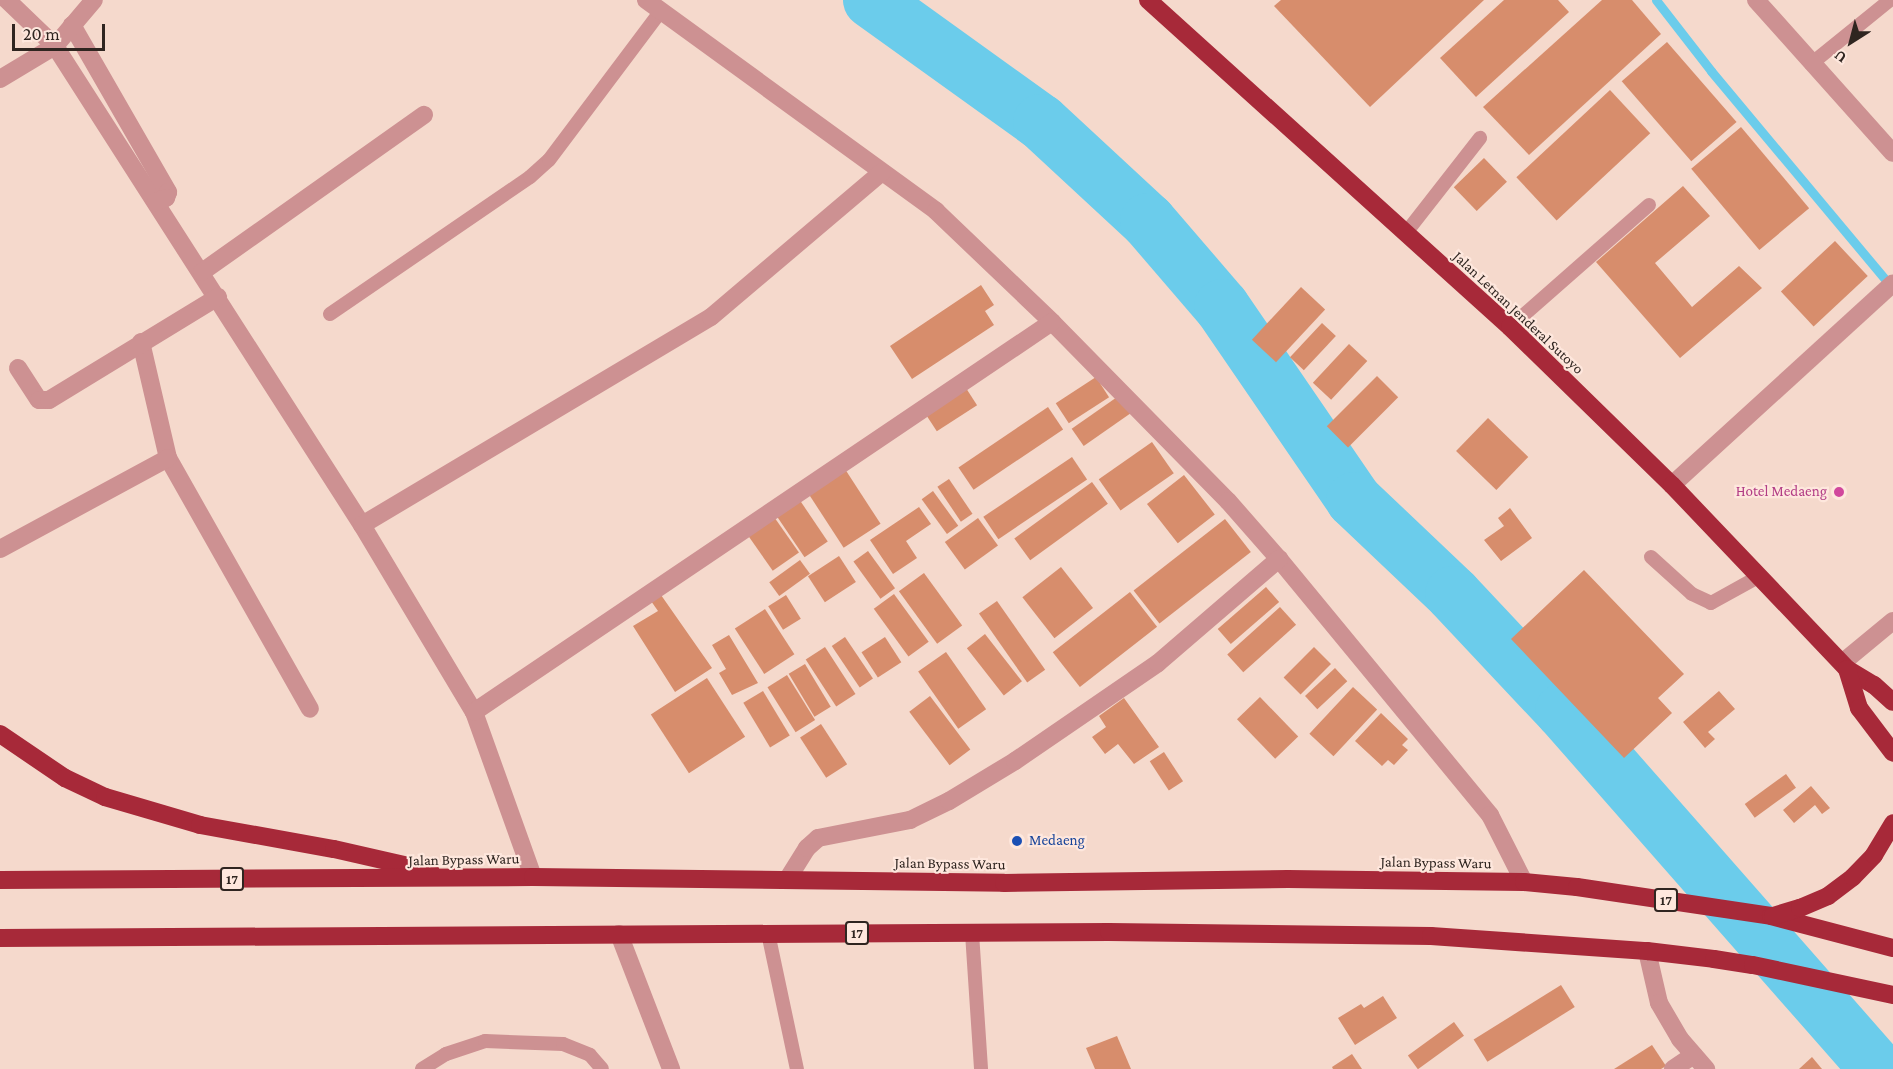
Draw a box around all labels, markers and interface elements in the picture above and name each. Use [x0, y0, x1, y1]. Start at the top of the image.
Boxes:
scale bar [15, 12, 108, 50]
north arrow [1821, 12, 1881, 72]
text: 20 m [23, 24, 60, 44]
text: U [1831, 47, 1850, 67]
street label: Jalan Letnan Jenderal Sutoyo [1449, 248, 1587, 378]
place label: Hotel Medaeng [1736, 483, 1827, 501]
marker: Hotel Medaeng [1832, 485, 1846, 499]
place label: Medaeng [1029, 832, 1085, 850]
marker: Medaeng [1010, 834, 1024, 848]
street label: Jalan Bypass Waru [408, 850, 520, 870]
street label: Jalan Bypass Waru [1380, 853, 1492, 873]
street label: Jalan Bypass Waru [894, 854, 1006, 874]
road number: 17 [218, 868, 246, 890]
road number: 17 [1652, 889, 1680, 911]
road number: 17 [844, 922, 870, 944]

